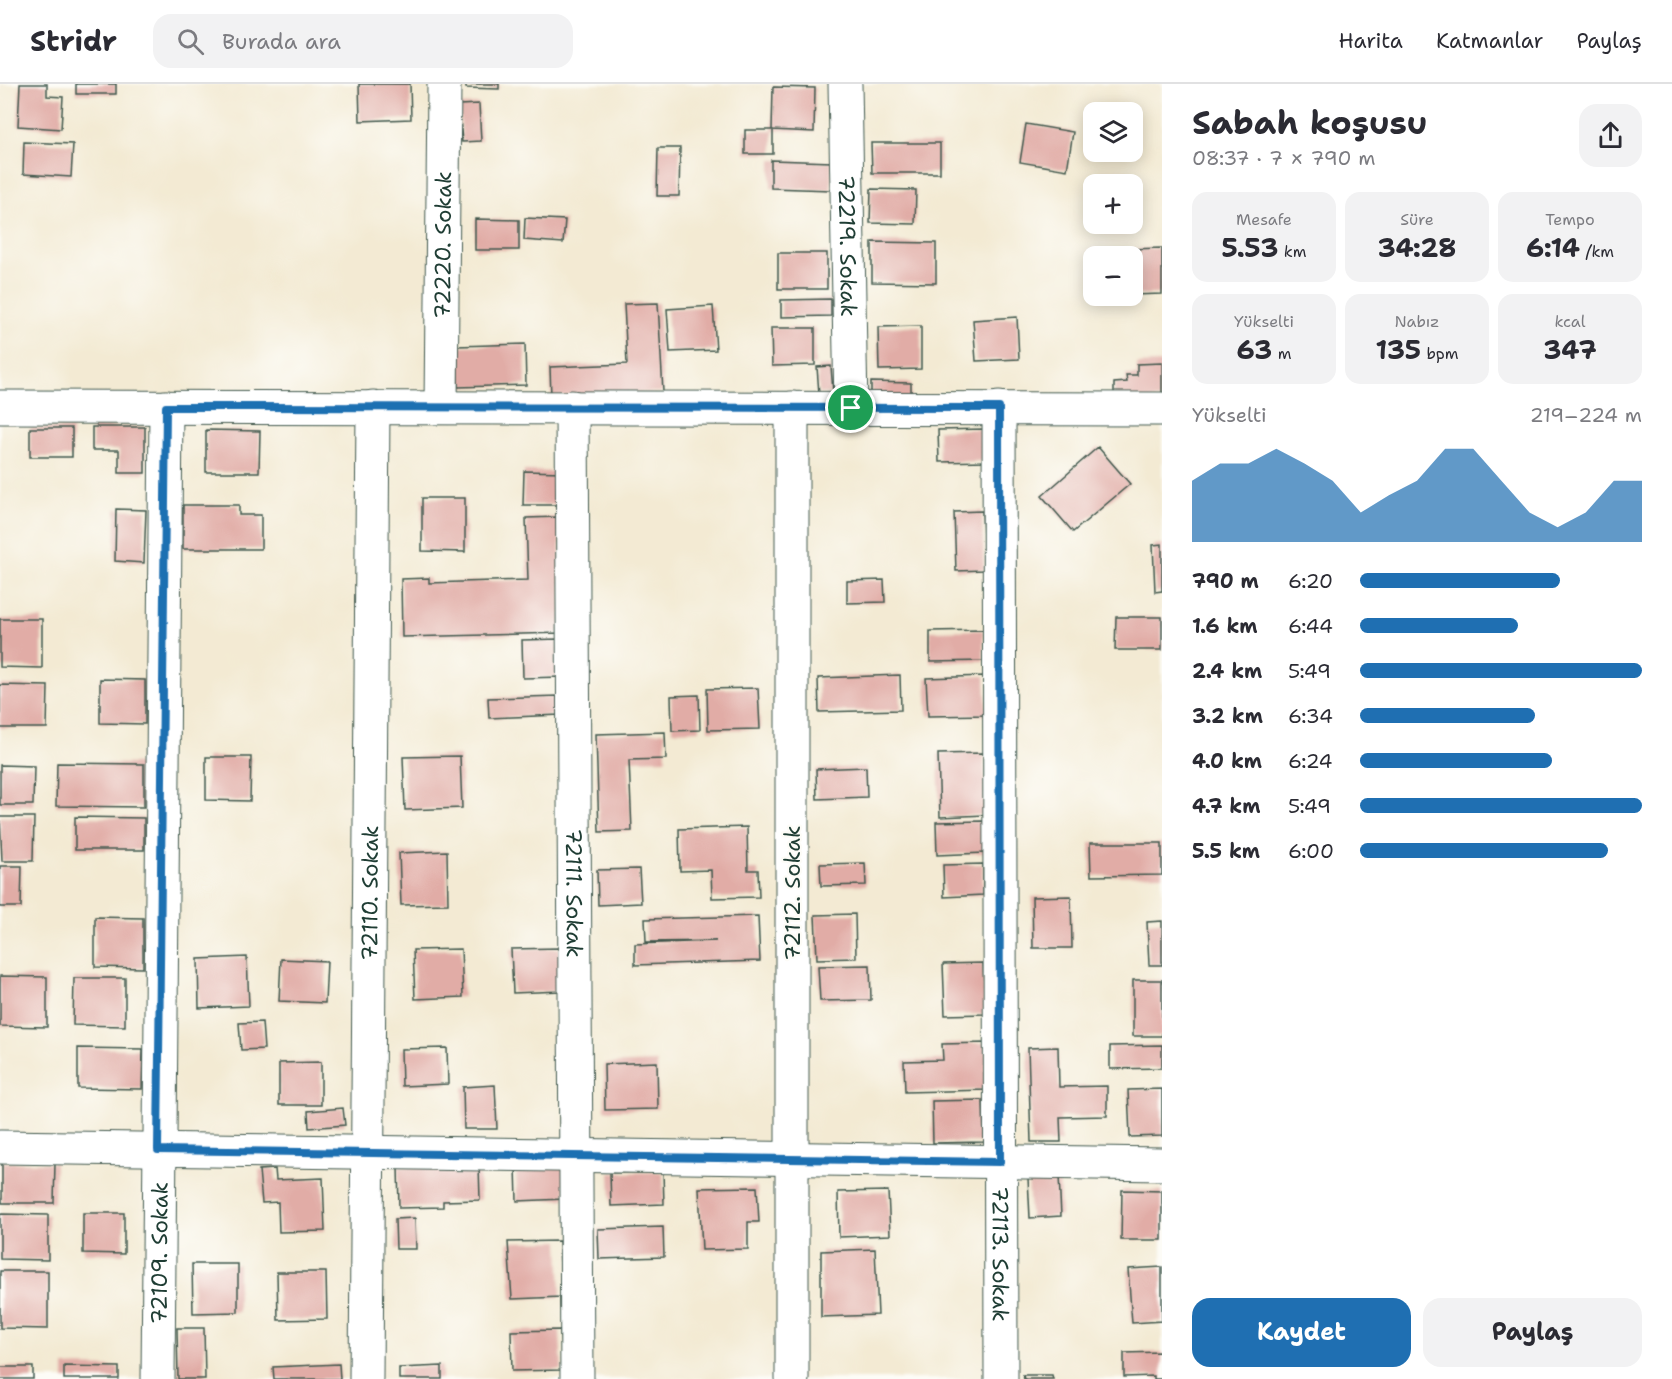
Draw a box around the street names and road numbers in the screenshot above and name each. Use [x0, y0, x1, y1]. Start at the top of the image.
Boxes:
street label: 72220. Sokak [427, 171, 458, 319]
street label: 72219. Sokak [832, 175, 864, 317]
street label: 72110. Sokak [355, 825, 384, 961]
street label: 72112. Sokak [778, 825, 807, 961]
street label: 72111. Sokak [560, 828, 589, 958]
street label: 72109. Sokak [144, 1182, 174, 1324]
street label: 72113. Sokak [986, 1186, 1015, 1322]

